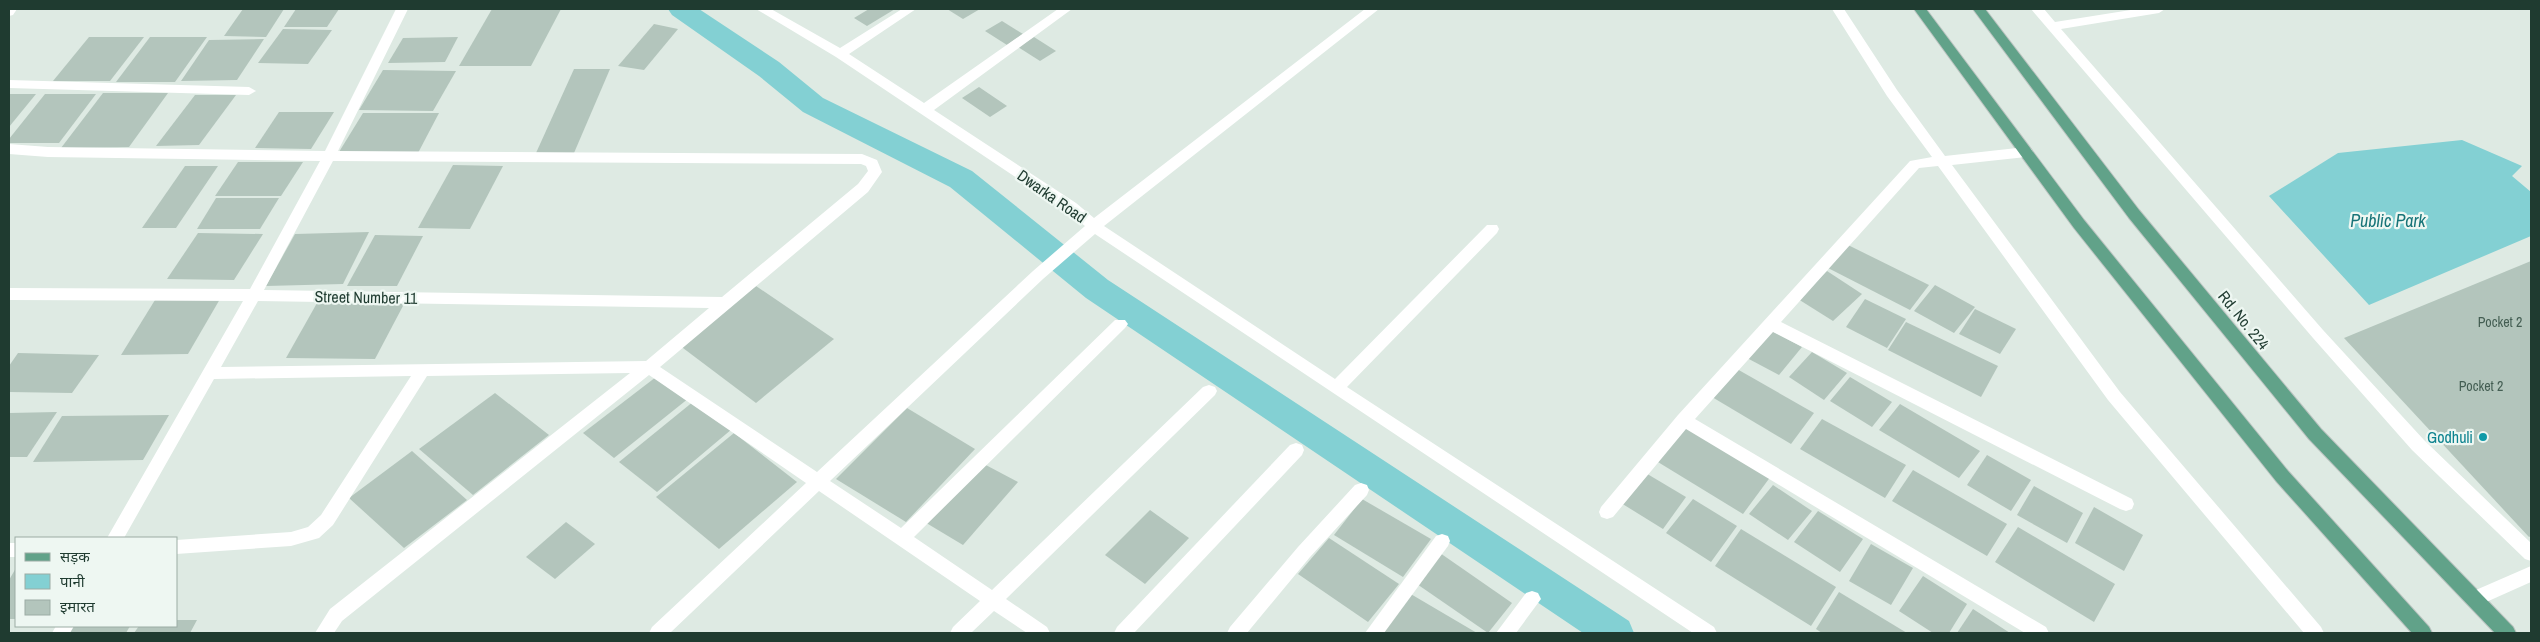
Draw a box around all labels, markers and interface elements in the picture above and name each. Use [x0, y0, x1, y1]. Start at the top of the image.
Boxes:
street label: Dwarka Road [1013, 164, 1091, 228]
water label: Public Park [2350, 208, 2426, 233]
street label: Street Number 11 [315, 285, 418, 309]
street label: Rd. No. 224 [2213, 286, 2275, 354]
house number: Pocket 2 [2478, 313, 2522, 331]
house number: Pocket 2 [2459, 377, 2503, 395]
place label: Godhuli [2427, 426, 2473, 448]
marker: Godhuli [2477, 431, 2489, 443]
legend [15, 537, 178, 627]
text: सड़क [60, 546, 90, 567]
text: पानी [60, 571, 86, 592]
text: इमारत [60, 596, 95, 617]

